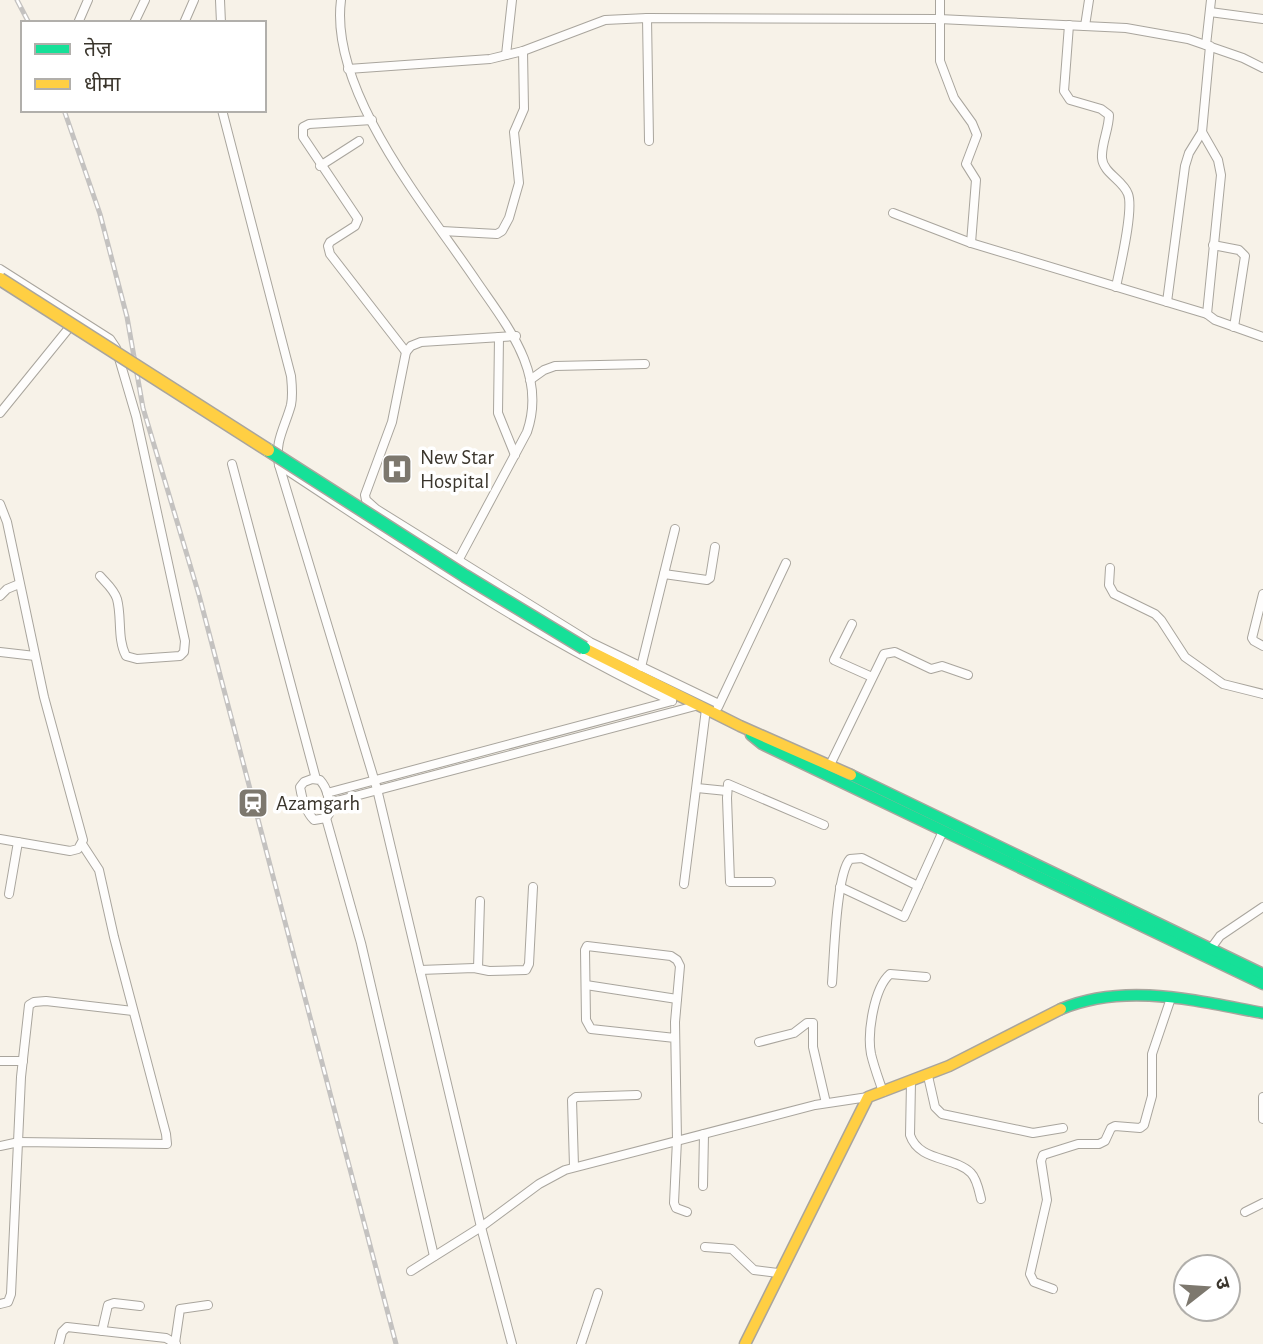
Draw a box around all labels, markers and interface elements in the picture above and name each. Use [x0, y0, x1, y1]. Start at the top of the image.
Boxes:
legend [21, 21, 266, 112]
text: तेज़ [84, 37, 112, 60]
text: धीमा [84, 72, 121, 95]
place label: New Star Hospital [420, 447, 494, 492]
hospital icon: New Star Hospital [380, 452, 414, 486]
station icon: Azamgarh [236, 786, 270, 820]
place label: Azamgarh [276, 793, 360, 814]
north arrow [1172, 1253, 1242, 1323]
text: उ [1211, 1275, 1233, 1292]

